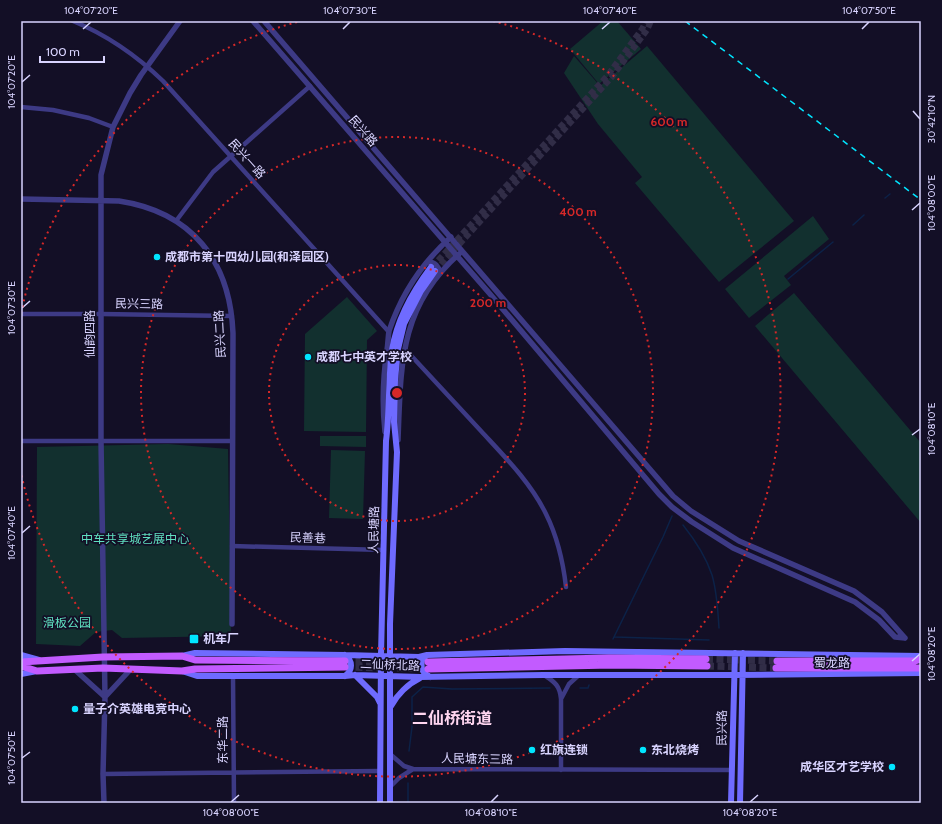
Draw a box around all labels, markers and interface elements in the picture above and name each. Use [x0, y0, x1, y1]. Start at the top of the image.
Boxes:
text: 104°07'20"E [64, 4, 118, 17]
text: 104°07'30"E [323, 4, 377, 17]
text: 104°07'40"E [583, 4, 637, 17]
text: 104°07'50"E [842, 4, 896, 17]
scale bar [40, 38, 104, 64]
text: 100 m [46, 44, 80, 59]
text: 104°07'20"E [5, 55, 18, 109]
text: 30°42'10"N [925, 95, 938, 143]
street label: 民兴路 [346, 112, 381, 149]
text: 600 m [651, 114, 687, 129]
street label: 民兴一路 [226, 136, 269, 182]
text: 104°08'00"E [925, 174, 938, 231]
text: 400 m [559, 204, 597, 219]
place label: 成都市第十四幼儿园(和泽园区) [165, 249, 329, 264]
marker: 成都市第十四幼儿园(和泽园区) [152, 252, 162, 262]
text: 104°07'30"E [5, 281, 18, 335]
text: 200 m [470, 295, 506, 310]
street label: 民兴三路 [115, 296, 163, 311]
street label: 仙韵四路 [82, 310, 97, 358]
street label: 民兴二路 [211, 310, 228, 358]
place label: 成都七中英才学校 [316, 349, 412, 364]
marker: 成都七中英才学校 [303, 352, 313, 362]
centre of rings [390, 386, 404, 400]
text: 104°08'10"E [925, 402, 938, 455]
text: 104°07'40"E [5, 506, 18, 560]
street label: 人民塘路 [366, 506, 381, 554]
street label: 民善巷 [290, 529, 326, 546]
park label: 中车共享城艺展中心 [81, 531, 189, 546]
park label: 滑板公园 [43, 615, 91, 630]
text: 104°08'20"E [925, 626, 938, 681]
place label: 机车厂 [203, 631, 239, 646]
marker: 机车厂 [188, 633, 200, 645]
street label: 蜀龙路 [814, 655, 850, 670]
street label: 二仙桥北路 [360, 656, 420, 673]
place label: 量子介英雄电竞中心 [83, 701, 191, 716]
marker: 量子介英雄电竞中心 [70, 704, 80, 714]
district label: 二仙桥街道 [412, 709, 492, 728]
street label: 民兴路 [714, 710, 729, 746]
street label: 东华二路 [215, 716, 230, 764]
text: 104°07'50"E [5, 731, 18, 785]
place label: 红旗连锁 [540, 742, 588, 757]
place label: 东北烧烤 [651, 742, 699, 757]
marker: 红旗连锁 [527, 745, 537, 755]
marker: 东北烧烤 [638, 745, 648, 755]
street label: 人民塘东三路 [441, 750, 513, 767]
place label: 成华区才艺学校 [800, 759, 884, 774]
marker: 成华区才艺学校 [887, 762, 897, 772]
text: 104°08'00"E [203, 806, 260, 819]
text: 104°08'10"E [465, 806, 518, 819]
text: 104°08'20"E [723, 806, 778, 819]

